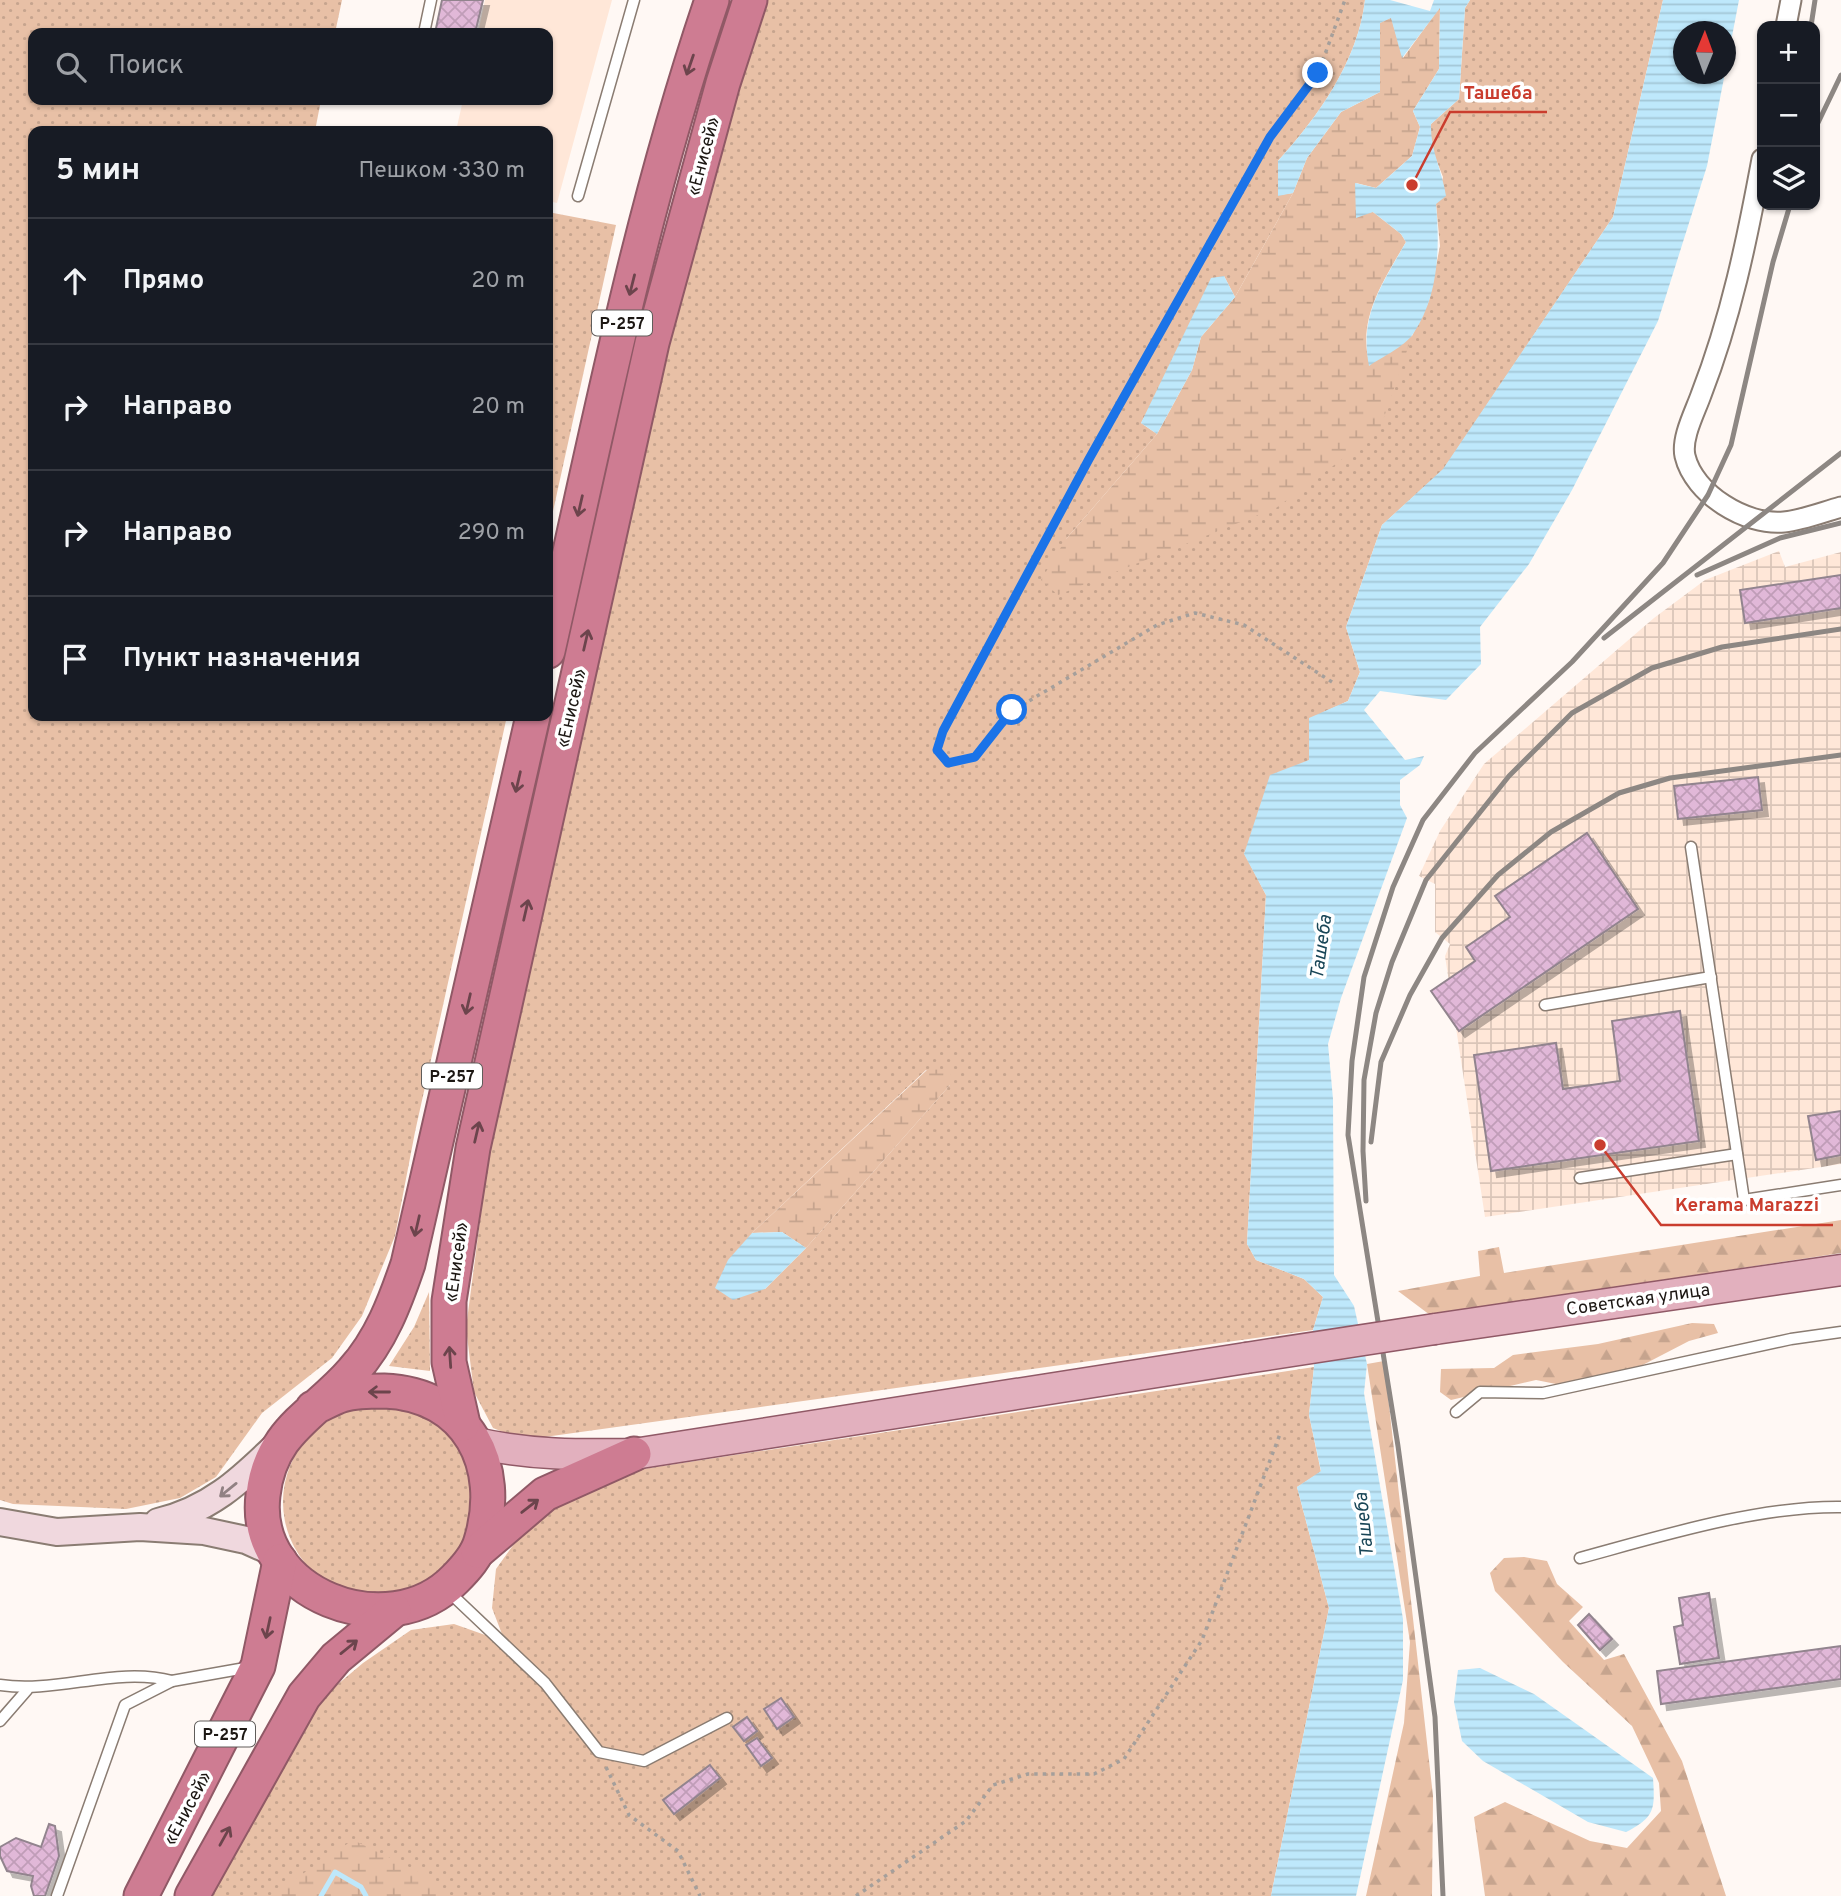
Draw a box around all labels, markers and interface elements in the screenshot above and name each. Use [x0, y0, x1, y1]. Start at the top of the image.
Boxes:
north arrow [1673, 21, 1736, 84]
map controls [1757, 21, 1820, 210]
button: + [1757, 21, 1820, 84]
search box [28, 28, 553, 105]
icon: search [52, 48, 90, 86]
text: Поиск [108, 50, 184, 83]
one-way arrow [683, 53, 695, 75]
route end [1302, 57, 1333, 88]
callout: Ташеба [1450, 72, 1547, 112]
text: Ташеба [1464, 82, 1533, 106]
button: − [1757, 84, 1820, 147]
street label: «Енисей» [683, 115, 726, 198]
button: layers [1757, 147, 1820, 210]
text: 5 мин [56, 153, 140, 190]
text: Пешком · 330 m [358, 157, 525, 186]
icon: ahead [56, 262, 94, 300]
text: Прямо [123, 265, 204, 298]
text: 20 m [471, 267, 525, 296]
one-way arrow [625, 273, 638, 295]
road number: Р-257 [592, 310, 652, 336]
icon: right [56, 388, 94, 426]
text: Направо [123, 391, 232, 424]
text: 20 m [471, 393, 525, 422]
one-way arrow [573, 494, 587, 517]
icon: right [56, 514, 94, 552]
text: Направо [123, 517, 232, 550]
text: 290 m [458, 519, 525, 548]
one-way arrow [580, 629, 593, 652]
icon: arrive [56, 640, 94, 678]
text: Пункт назначения [123, 643, 361, 676]
street label: «Енисей» [552, 667, 593, 750]
route start [996, 694, 1027, 725]
one-way arrow [511, 770, 524, 793]
one-way arrow [520, 899, 533, 922]
water label: Ташеба [1306, 913, 1338, 981]
one-way arrow [461, 992, 474, 1015]
road number: Р-257 [422, 1064, 482, 1088]
one-way arrow [470, 1121, 484, 1144]
callout: Kerama Marazzi [1661, 1185, 1833, 1225]
text: Kerama Marazzi [1675, 1194, 1819, 1218]
one-way arrow [410, 1214, 423, 1237]
street label: «Енисей» [440, 1221, 474, 1304]
street label: Советская улица [1565, 1279, 1712, 1322]
one-way arrow [443, 1346, 456, 1369]
one-way arrow [368, 1385, 391, 1398]
one-way arrow [219, 1483, 237, 1498]
water label: Ташеба [1350, 1491, 1380, 1558]
one-way arrow [520, 1499, 538, 1514]
one-way arrow [261, 1616, 275, 1639]
one-way arrow [339, 1640, 358, 1655]
road number: Р-257 [195, 1722, 255, 1746]
street label: «Енисей» [159, 1768, 217, 1850]
one-way arrow [218, 1827, 232, 1847]

